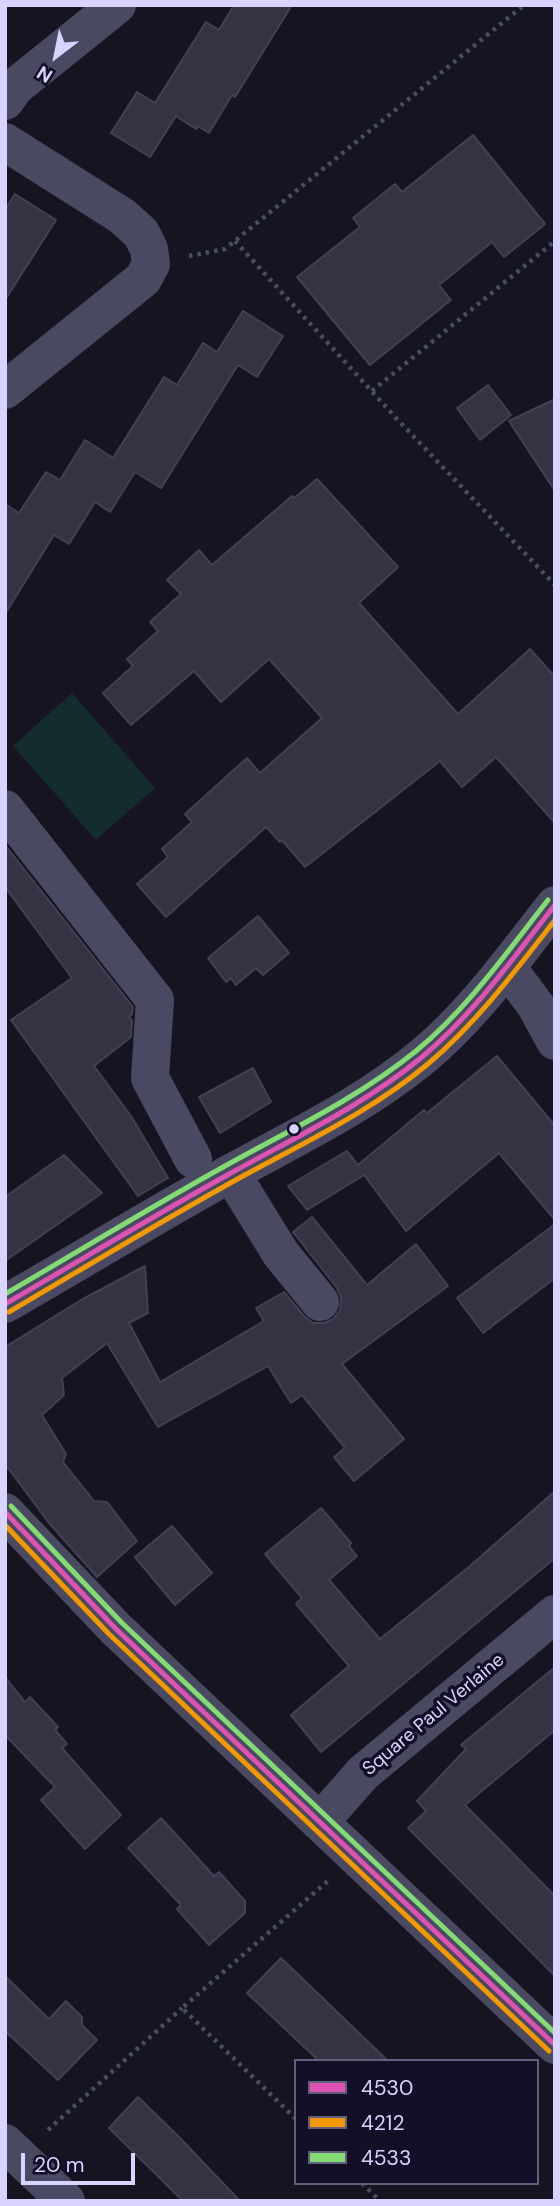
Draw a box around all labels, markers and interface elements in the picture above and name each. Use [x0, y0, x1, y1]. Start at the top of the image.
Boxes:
north arrow [21, 21, 91, 91]
text: N [32, 60, 57, 89]
unlabelled marker [287, 1122, 301, 1136]
street label: Square Paul Verlaine [359, 1649, 509, 1781]
legend [294, 2059, 539, 2185]
text: 4530 [361, 2074, 413, 2102]
text: 4212 [361, 2109, 405, 2137]
scale bar [24, 2140, 138, 2184]
text: 4533 [361, 2144, 411, 2172]
text: 20 m [34, 2151, 85, 2179]

